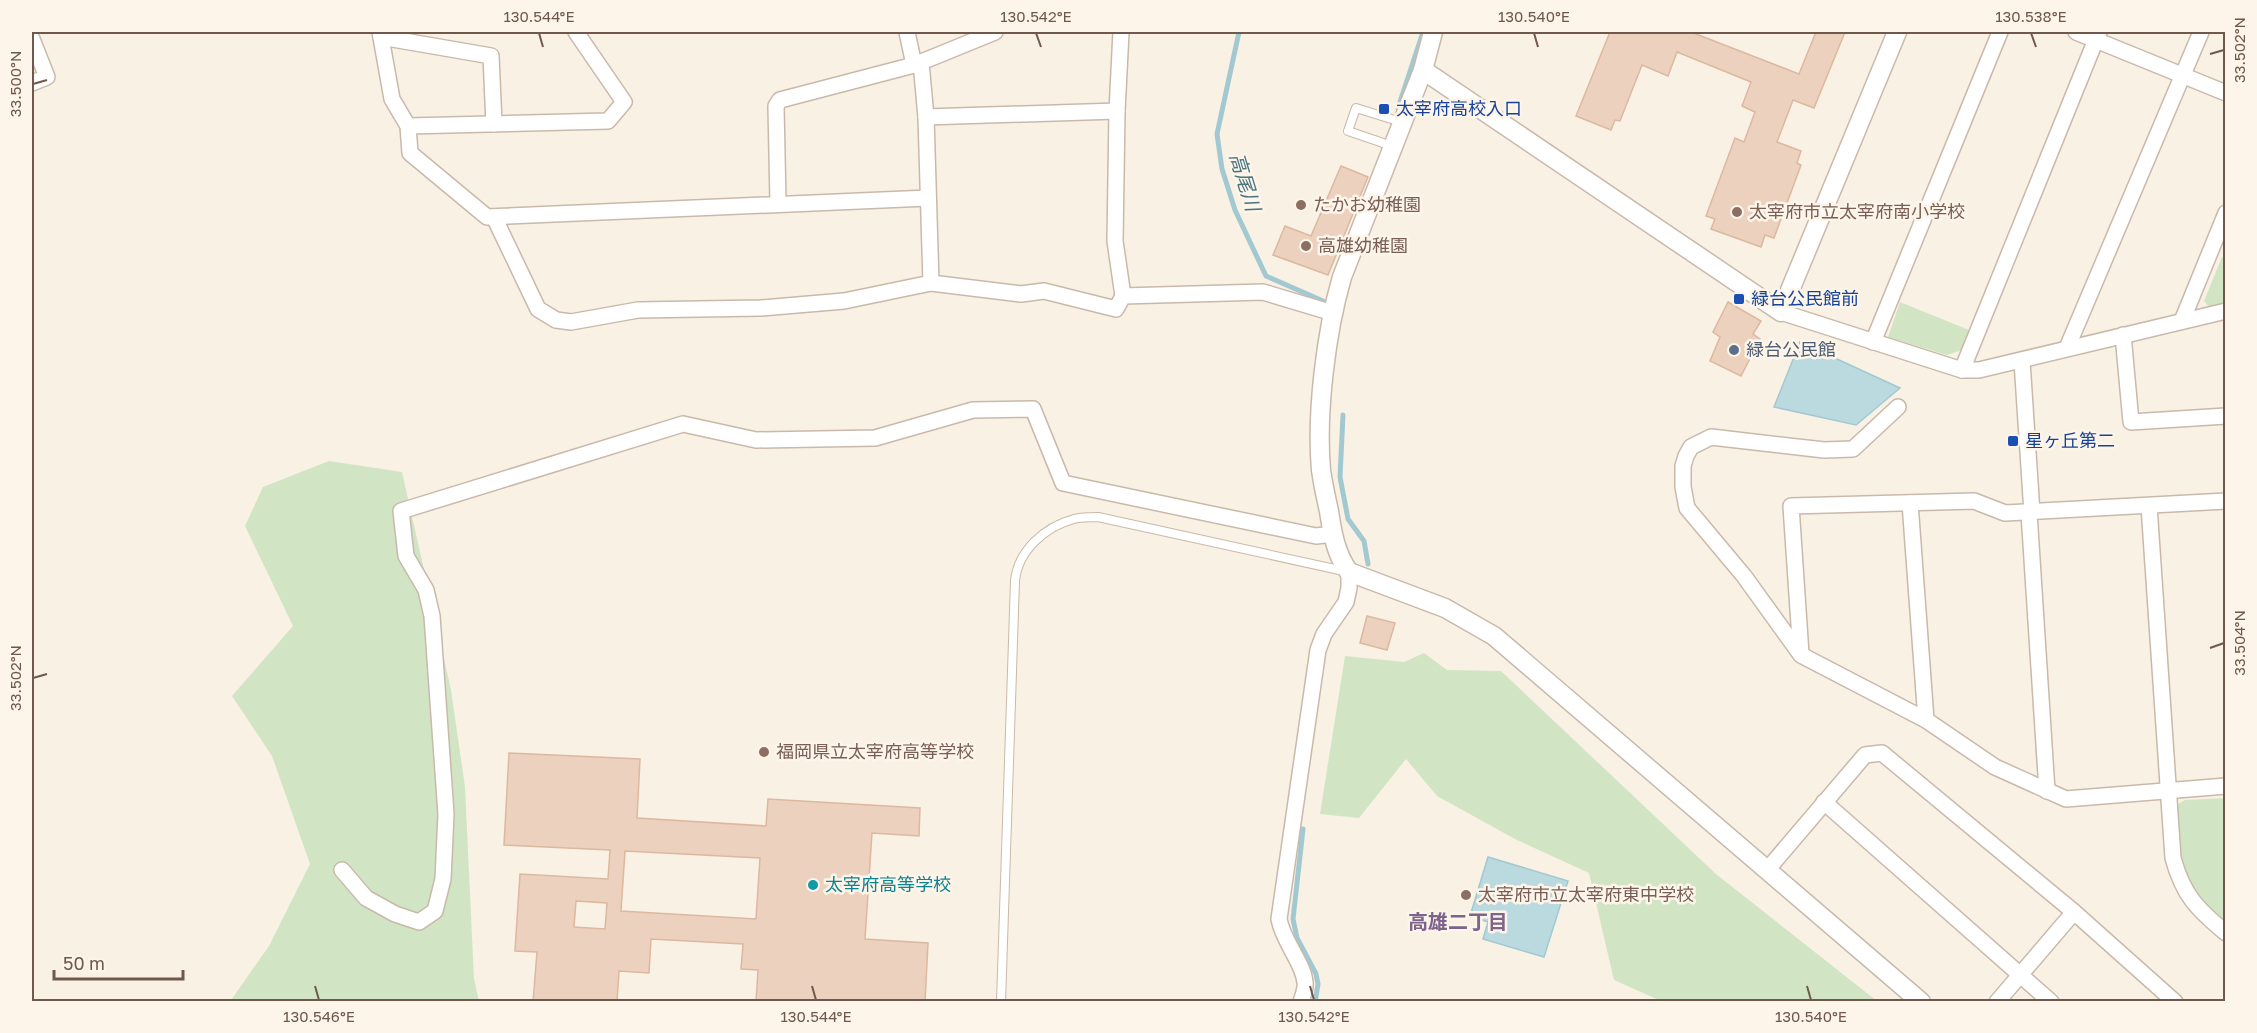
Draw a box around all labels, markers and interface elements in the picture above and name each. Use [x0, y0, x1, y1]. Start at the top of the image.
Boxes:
text: 130.544°E [503, 7, 575, 25]
text: 130.542°E [1000, 7, 1072, 25]
text: 130.540°E [1498, 7, 1570, 25]
text: 130.538°E [1995, 7, 2067, 25]
text: 33.502°N [2230, 17, 2248, 83]
text: 33.500°N [6, 51, 24, 117]
place label: 太宰府高校入口 [1396, 97, 1522, 119]
marker: 太宰府高校入口 [1377, 102, 1391, 116]
water label: 高尾川 [1226, 150, 1267, 216]
place label: たかお幼稚園 [1313, 193, 1421, 215]
marker: たかお幼稚園 [1294, 198, 1308, 212]
place label: 太宰府市立太宰府南小学校 [1749, 200, 1965, 222]
marker: 太宰府市立太宰府南小学校 [1730, 205, 1744, 219]
place label: 高雄幼稚園 [1318, 234, 1408, 256]
marker: 高雄幼稚園 [1299, 239, 1313, 253]
place label: 緑台公民館前 [1751, 287, 1859, 309]
marker: 緑台公民館前 [1732, 292, 1746, 306]
place label: 緑台公民館 [1746, 338, 1836, 360]
marker: 緑台公民館 [1727, 343, 1741, 357]
place label: 星ヶ丘第二 [2025, 429, 2115, 451]
marker: 星ヶ丘第二 [2006, 434, 2020, 448]
text: 33.504°N [2230, 610, 2248, 676]
text: 33.502°N [6, 645, 24, 711]
place label: 福岡県立太宰府高等学校 [776, 740, 974, 762]
marker: 福岡県立太宰府高等学校 [757, 745, 771, 759]
place label: 太宰府高等学校 [825, 873, 951, 895]
marker: 太宰府高等学校 [806, 878, 820, 892]
place label: 太宰府市立太宰府東中学校 [1478, 883, 1694, 905]
marker: 太宰府市立太宰府東中学校 [1459, 888, 1473, 902]
district label: 高雄二丁目 [1408, 909, 1508, 933]
scale bar [54, 943, 183, 981]
text: 50 m [63, 952, 105, 974]
text: 130.546°E [283, 1007, 355, 1025]
text: 130.544°E [780, 1007, 852, 1025]
text: 130.542°E [1278, 1007, 1350, 1025]
text: 130.540°E [1775, 1007, 1847, 1025]

